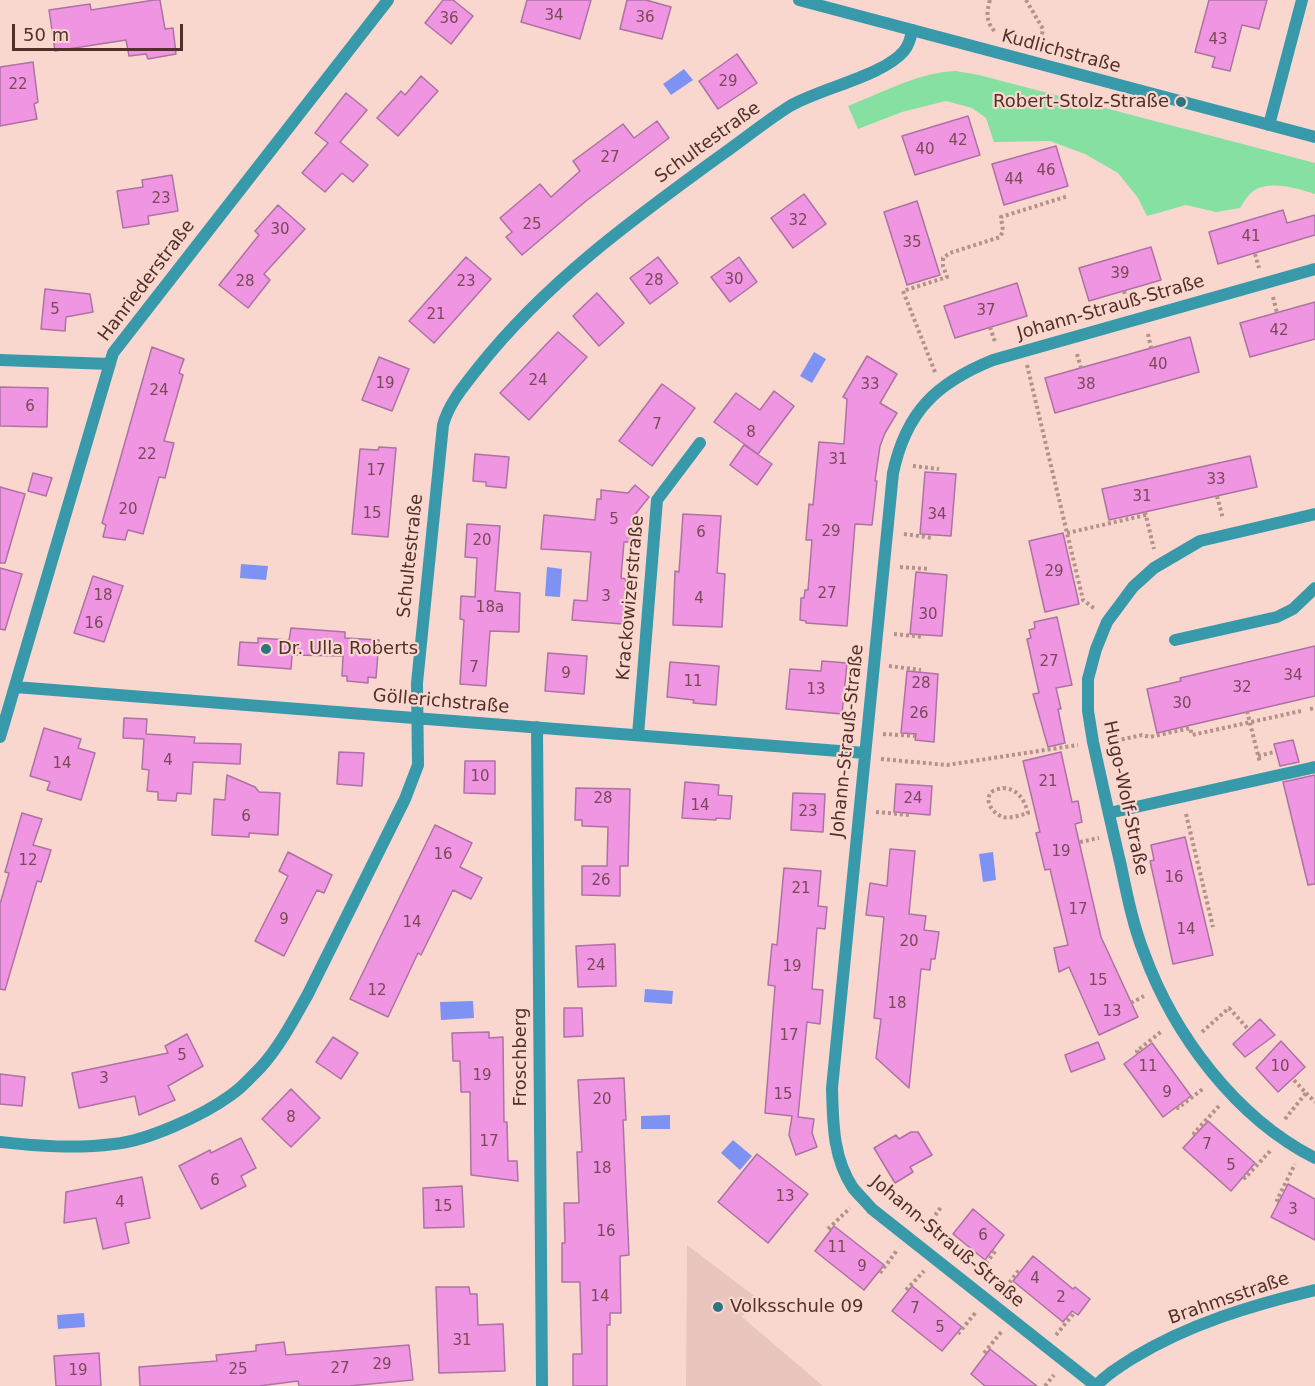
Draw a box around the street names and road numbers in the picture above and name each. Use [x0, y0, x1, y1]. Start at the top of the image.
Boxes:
street label: Kudlichstraße [999, 26, 1123, 78]
street label: Schultestraße [651, 98, 765, 188]
street label: Hanriederstraße [94, 216, 200, 346]
street label: Johann-Strauß-Straße [1015, 271, 1207, 345]
street label: Schultestraße [394, 493, 428, 619]
street label: Krackowizerstraße [613, 514, 649, 682]
street label: Johann-Strauß-Straße [827, 643, 869, 839]
street label: Göllerichstraße [372, 685, 510, 719]
street label: Hugo-Wolf-Straße [1098, 719, 1152, 877]
street label: Froschberg [510, 1008, 532, 1106]
street label: Johann-Strauß-Straße [866, 1171, 1028, 1313]
street label: Brahmsstraße [1166, 1268, 1292, 1330]

